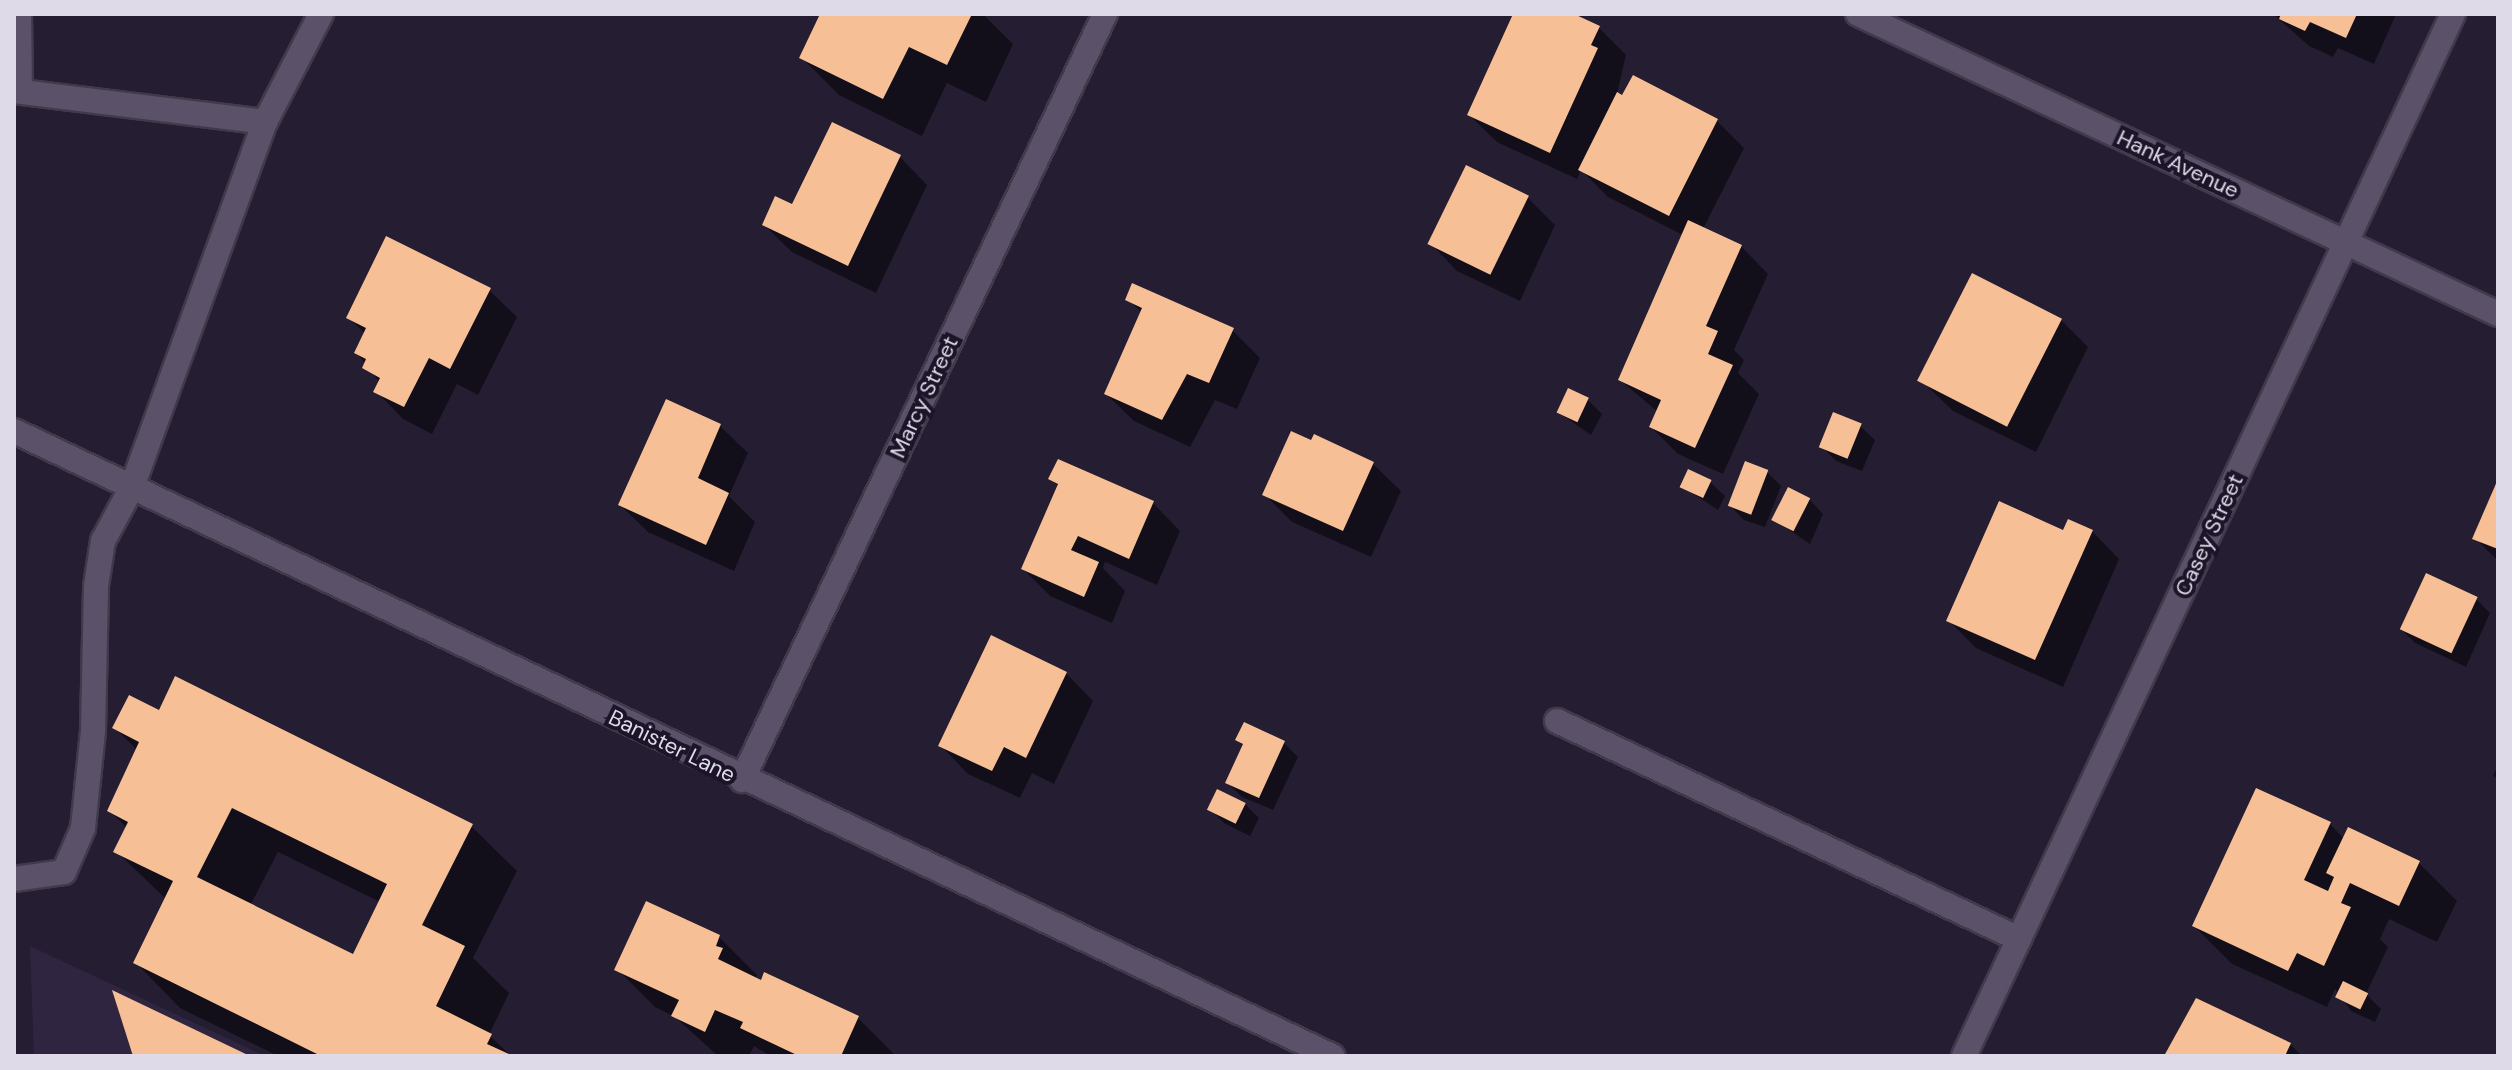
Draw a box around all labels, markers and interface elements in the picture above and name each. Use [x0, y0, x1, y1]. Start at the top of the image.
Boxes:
street label: Hank Avenue [2113, 124, 2243, 204]
street label: Marcy Street [884, 332, 964, 462]
street label: Casey Street [2169, 470, 2249, 600]
street label: Banister Lane [605, 704, 739, 788]

